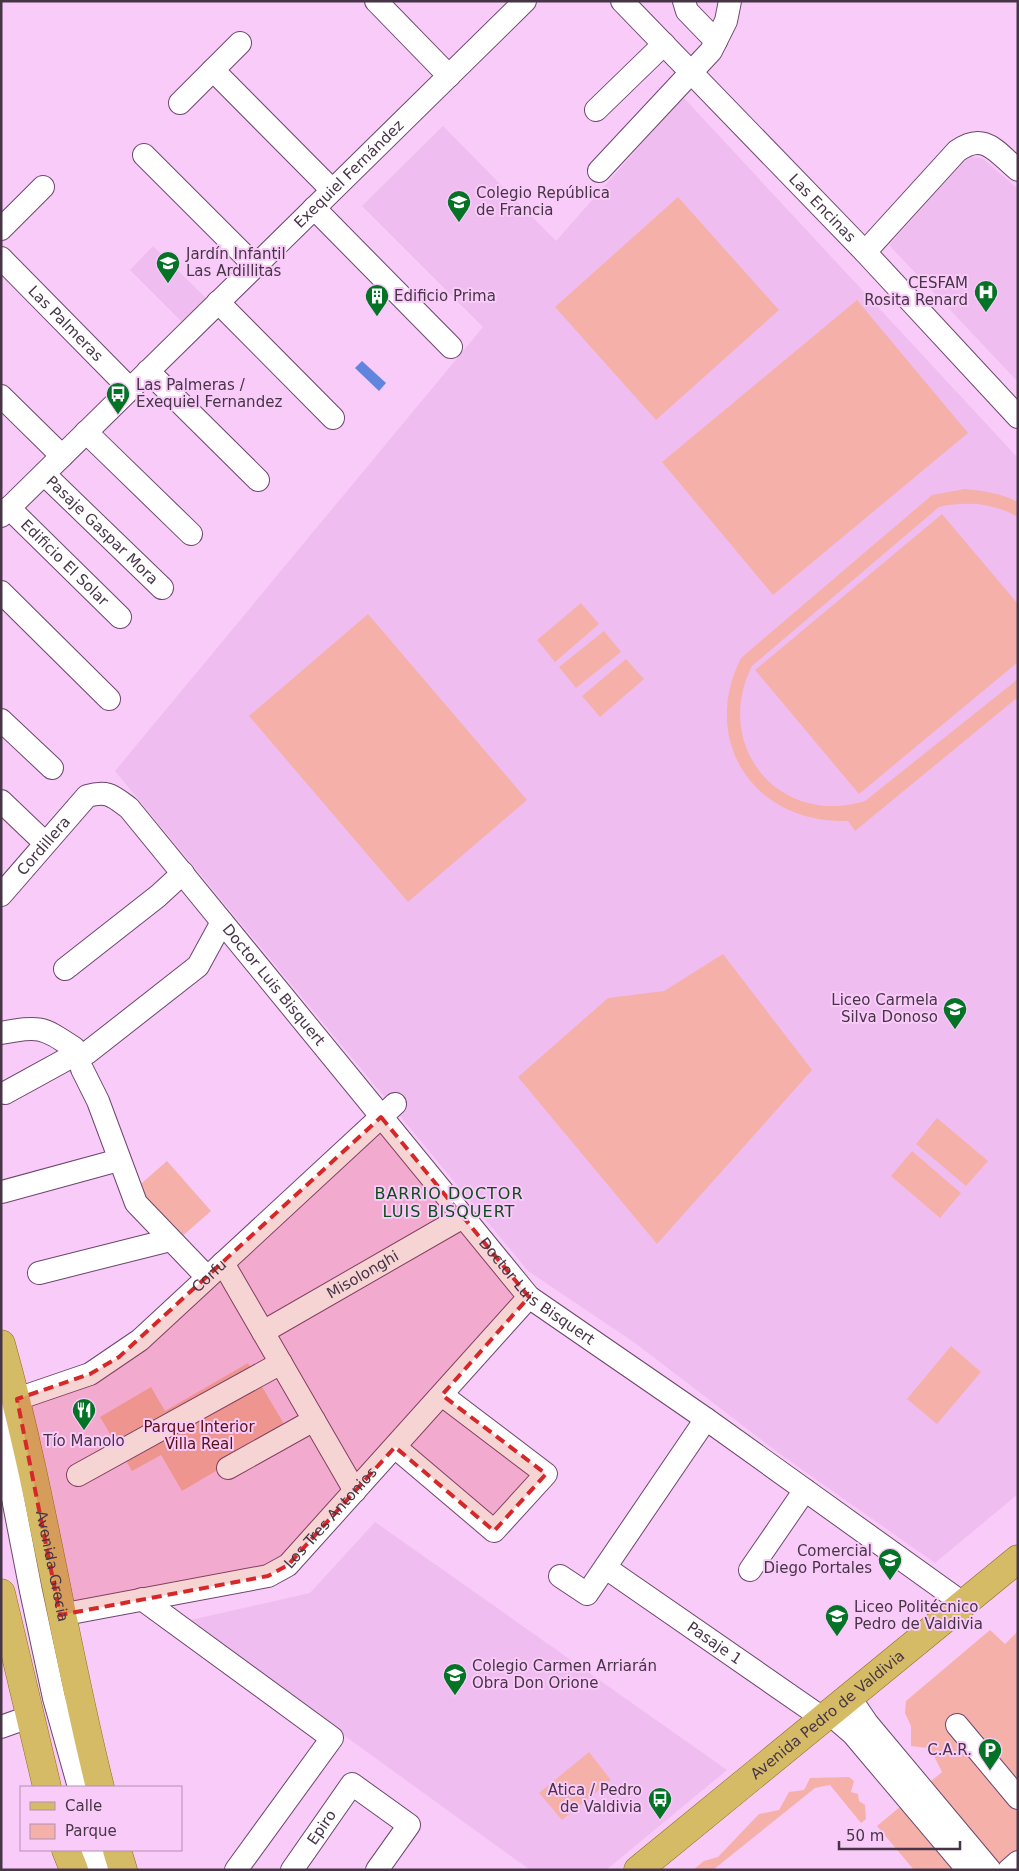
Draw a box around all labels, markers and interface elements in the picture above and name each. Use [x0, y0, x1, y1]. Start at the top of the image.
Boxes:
street label: Exequiel Fernández [291, 116, 408, 232]
street label: Las Encinas [785, 170, 860, 246]
place label: Colegio República de Francia [476, 184, 610, 219]
school or university icon: Colegio República de Francia [446, 189, 472, 223]
place label: Jardín Infantil Las Ardillitas [185, 245, 286, 280]
school or university icon: Jardín Infantil Las Ardillitas [155, 250, 181, 284]
place label: CESFAM Rosita Renard [864, 274, 968, 309]
hospital icon: CESFAM Rosita Renard [973, 279, 999, 313]
street label: Las Palmeras [24, 282, 107, 365]
building icon: Edificio Prima [364, 283, 390, 317]
place label: Edificio Prima [394, 287, 496, 305]
place label: Las Palmeras / Exequiel Fernandez [136, 376, 282, 411]
bus stop icon: Las Palmeras / Exequiel Fernandez [105, 381, 131, 415]
street label: Pasaje Gaspar Mora [43, 472, 162, 588]
street label: Edificio El Solar [17, 516, 113, 610]
street label: Cordillera [13, 813, 74, 879]
street label: Doctor Luis Bisquert [219, 920, 329, 1050]
place label: Liceo Carmela Silva Donoso [831, 991, 938, 1026]
school or university icon: Liceo Carmela Silva Donoso [942, 996, 968, 1030]
district label: BARRIO DOCTOR LUIS BISQUERT [374, 1184, 524, 1221]
street label: Doctor Luis Bisquert [475, 1234, 598, 1349]
street label: Misolonghi [323, 1247, 402, 1302]
street label: Corfu [188, 1255, 230, 1296]
restaurant icon: Tío Manolo [71, 1397, 97, 1431]
park label: Parque Interior Villa Real [143, 1418, 255, 1453]
place label: Tío Manolo [42, 1432, 125, 1450]
street label: Los Tres Antonios [280, 1463, 381, 1572]
street label: Avenida Grecia [32, 1509, 72, 1623]
place label: Comercial Diego Portales [763, 1542, 872, 1577]
school or university icon: Comercial Diego Portales [877, 1547, 903, 1581]
place label: Liceo Politécnico Pedro de Valdivia [854, 1598, 983, 1633]
school or university icon: Liceo Politécnico Pedro de Valdivia [824, 1603, 850, 1637]
street label: Pasaje 1 [684, 1618, 745, 1668]
street label: Avenida Pedro de Valdivia [747, 1646, 908, 1783]
place label: Colegio Carmen Arriarán Obra Don Orione [472, 1657, 657, 1692]
school or university icon: Colegio Carmen Arriarán Obra Don Orione [442, 1662, 468, 1696]
parking icon: C.A.R. [977, 1737, 1003, 1771]
place label: C.A.R. [927, 1741, 972, 1759]
place label: Atica / Pedro de Valdivia [548, 1781, 642, 1816]
legend [20, 1786, 182, 1851]
bus stop icon: Atica / Pedro de Valdivia [647, 1786, 673, 1820]
text: Calle [65, 1797, 102, 1815]
street label: Epiro [303, 1807, 340, 1848]
scale bar [839, 1818, 960, 1850]
text: Parque [65, 1822, 117, 1840]
text: 50 m [846, 1827, 884, 1845]

